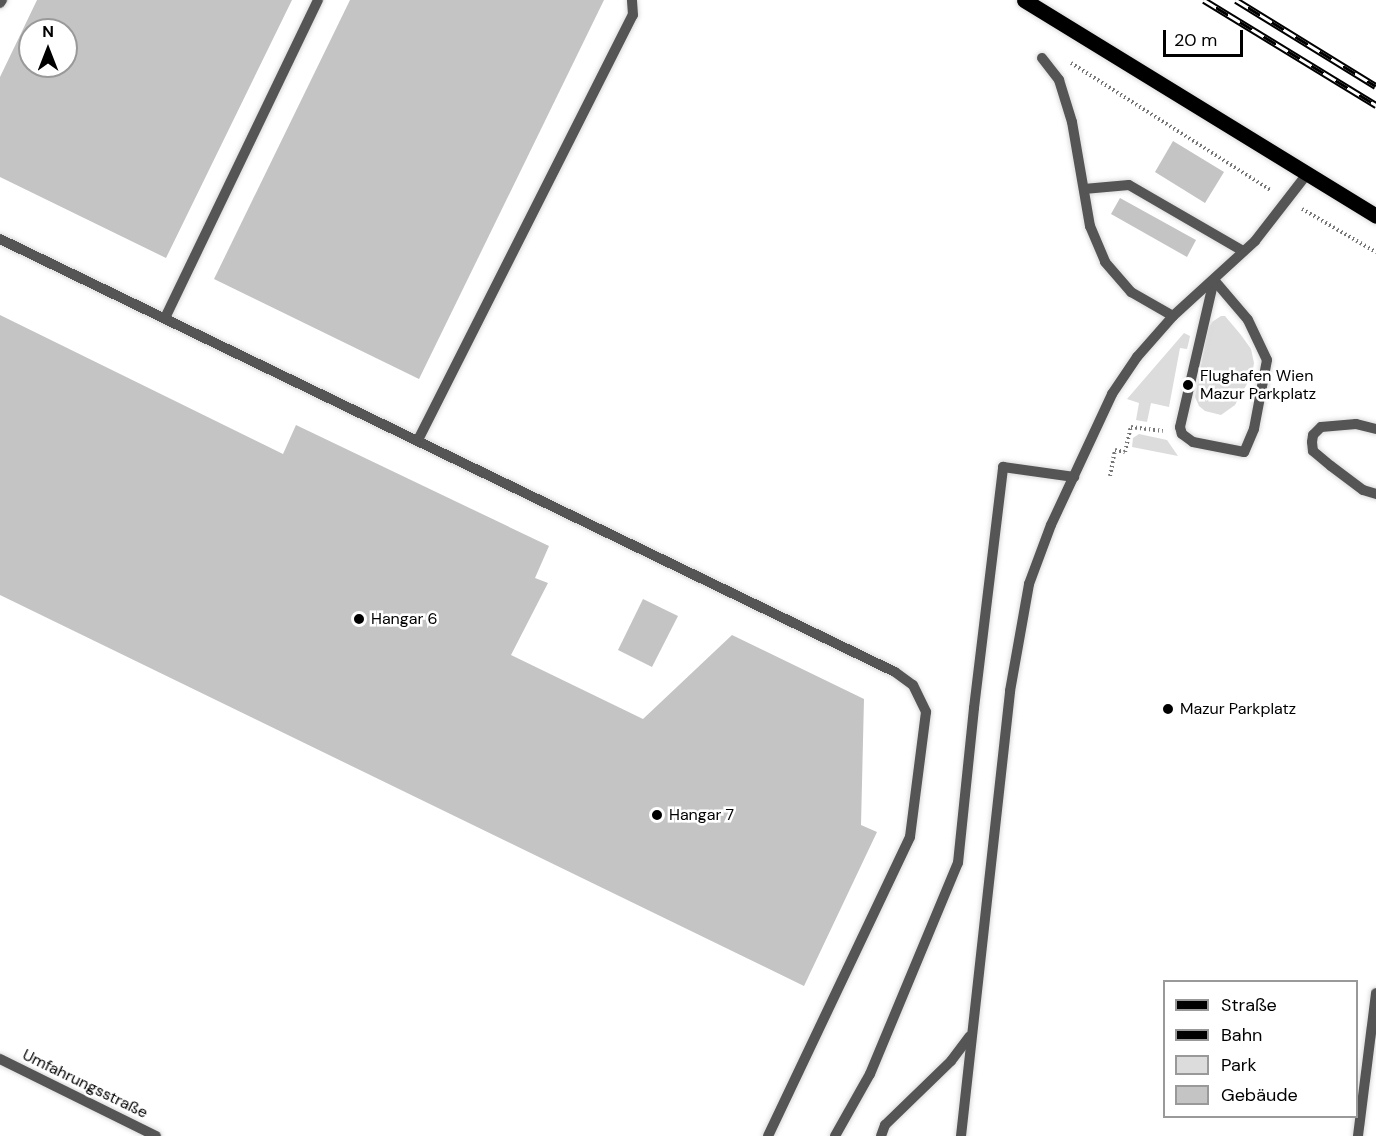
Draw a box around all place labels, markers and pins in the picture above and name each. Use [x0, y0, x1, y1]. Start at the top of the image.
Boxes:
place label: Flughafen Wien Mazur Parkplatz [1200, 366, 1316, 404]
marker: Flughafen Wien Mazur Parkplatz [1181, 378, 1195, 392]
place label: Hangar 6 [371, 609, 438, 629]
marker: Hangar 6 [352, 612, 366, 626]
place label: Mazur Parkplatz [1180, 699, 1296, 719]
marker: Mazur Parkplatz [1161, 702, 1175, 716]
place label: Hangar 7 [669, 805, 734, 825]
marker: Hangar 7 [650, 808, 664, 822]

